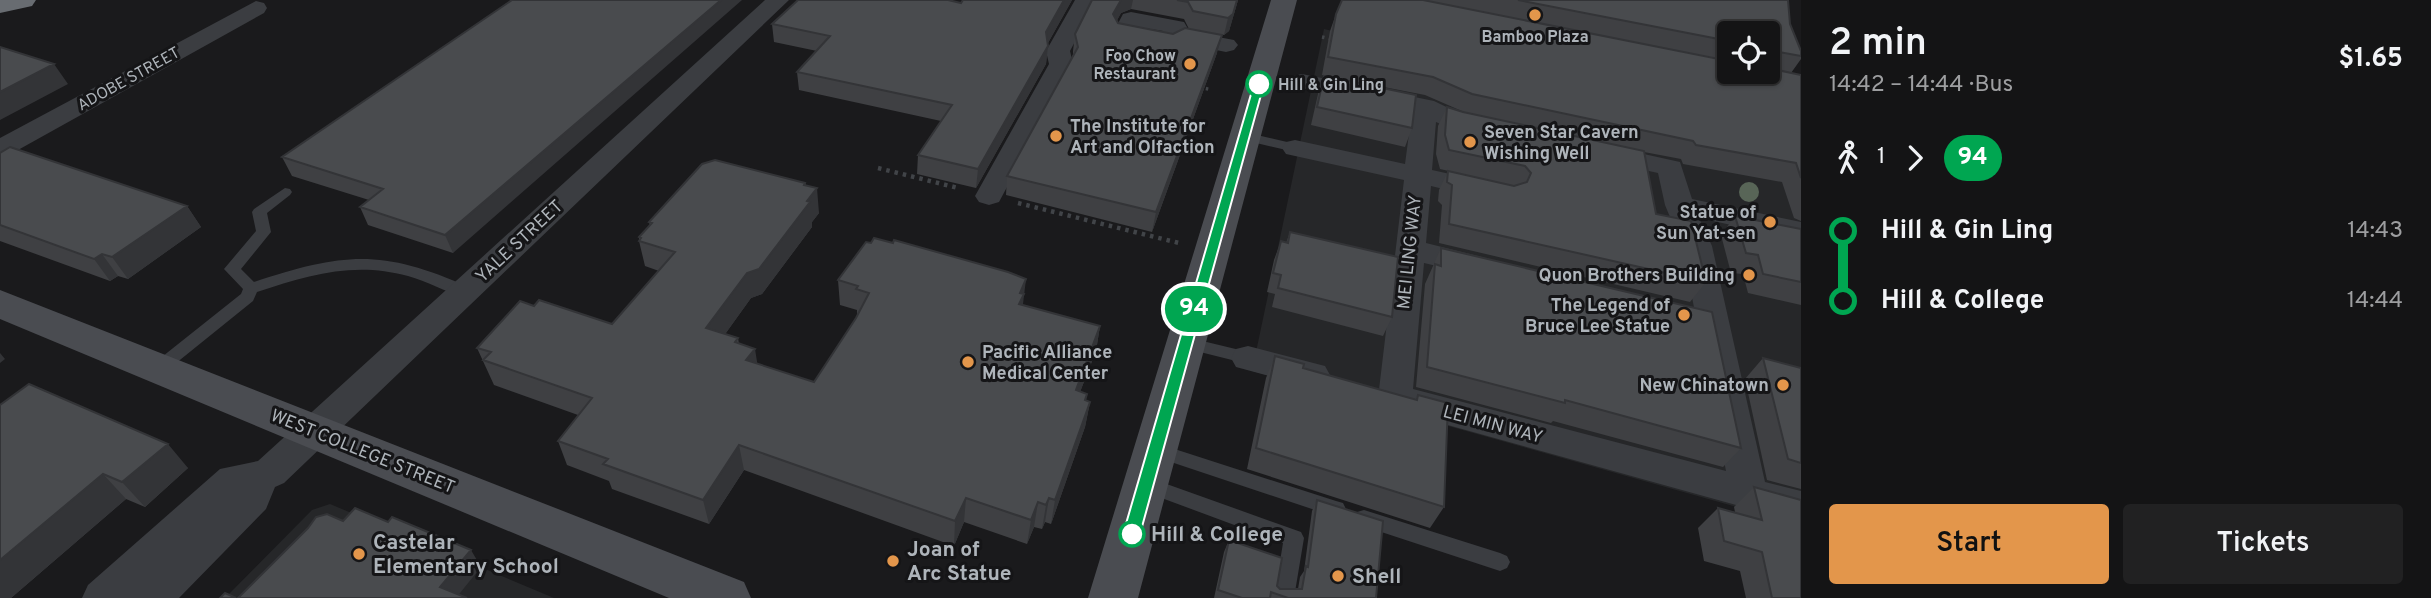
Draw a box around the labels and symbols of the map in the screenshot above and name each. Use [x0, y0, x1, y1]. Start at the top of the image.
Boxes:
marker: Bamboo Plaza [1527, 7, 1543, 23]
place label: Bamboo Plaza [1481, 28, 1589, 48]
street label: ADOBE STREET [74, 43, 184, 116]
place label: Foo Chow Restaurant [1093, 47, 1176, 85]
marker: Foo Chow Restaurant [1182, 56, 1198, 72]
marker: Hill & Gin Ling [1246, 71, 1272, 97]
place label: Hill & Gin Ling [1278, 76, 1384, 96]
place label: The Institute for Art and Olfaction [1070, 116, 1215, 160]
place label: Seven Star Cavern Wishing Well [1484, 122, 1639, 166]
marker: The Institute for Art and Olfaction [1048, 128, 1064, 144]
marker: Seven Star Cavern Wishing Well [1462, 134, 1478, 150]
street label: MEI LING WAY [1393, 194, 1428, 311]
street label: YALE STREET [471, 196, 569, 289]
place label: Statue of Sun Yat-sen [1656, 202, 1756, 246]
marker: Statue of Sun Yat-sen [1762, 214, 1778, 230]
place label: Quon Brothers Building [1539, 265, 1735, 288]
marker: Quon Brothers Building [1741, 267, 1757, 283]
line badge: 94 [1162, 286, 1226, 332]
place label: The Legend of Bruce Lee Statue [1525, 295, 1670, 339]
marker: The Legend of Bruce Lee Statue [1676, 307, 1692, 323]
place label: Pacific Alliance Medical Center [982, 342, 1112, 386]
marker: Pacific Alliance Medical Center [960, 354, 976, 370]
place label: New Chinatown [1639, 375, 1769, 398]
marker: New Chinatown [1775, 377, 1791, 393]
street label: LEI MIN WAY [1440, 401, 1545, 450]
street label: WEST COLLEGE STREET [267, 405, 458, 500]
marker: Hill & College [1119, 521, 1145, 547]
place label: Hill & College [1151, 522, 1283, 549]
place label: Castelar Elementary School [373, 530, 559, 581]
place label: Joan of Arc Statue [907, 537, 1012, 588]
marker: Castelar Elementary School [351, 546, 367, 562]
marker: Joan of Arc Statue [885, 553, 901, 569]
place label: Shell [1352, 564, 1401, 591]
marker: Shell [1330, 568, 1346, 584]

